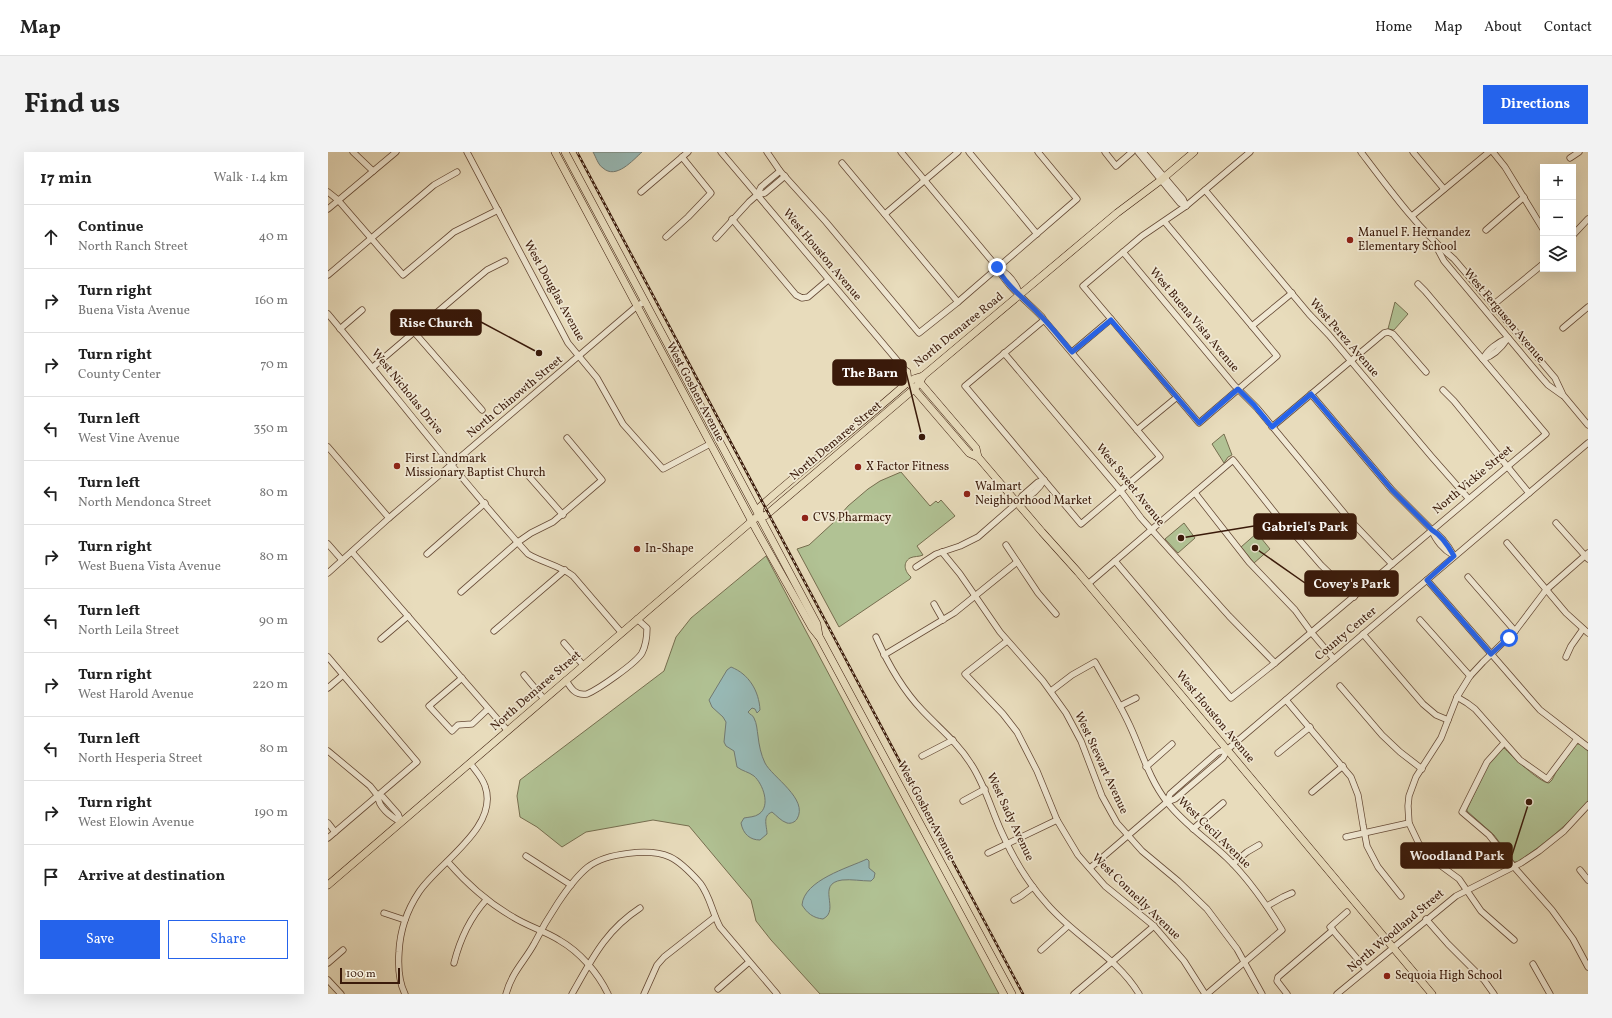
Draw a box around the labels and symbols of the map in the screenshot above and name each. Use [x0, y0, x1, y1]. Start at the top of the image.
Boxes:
street label: West Houston Avenue [779, 206, 865, 304]
place label: Manuel F. Hernandez Elementary School [1358, 225, 1471, 255]
marker: Manuel F. Hernandez Elementary School [1345, 235, 1355, 245]
street label: West Douglas Avenue [520, 238, 589, 345]
route end [988, 258, 1006, 276]
street label: West Buena Vista Avenue [1145, 264, 1243, 376]
street label: West Ferguson Avenue [1460, 265, 1548, 367]
street label: North Demaree Road [911, 289, 1007, 371]
street label: West Perez Avenue [1305, 295, 1383, 381]
callout: Rise Church [391, 310, 481, 335]
text: Rise Church [399, 315, 474, 333]
street label: West Goshen Avenue [662, 339, 728, 445]
street label: West Nicholas Drive [367, 346, 447, 438]
street label: North Chinowth Street [464, 352, 566, 442]
callout: The Barn [833, 360, 906, 385]
text: The Barn [842, 365, 899, 383]
street label: North Demaree Street [787, 398, 885, 484]
street label: West Sweet Avenue [1092, 441, 1168, 530]
street label: North Vickie Street [1430, 442, 1516, 518]
place label: First Landmark Missionary Baptist Church [405, 451, 546, 481]
place label: X Factor Fitness [866, 459, 949, 475]
marker: First Landmark Missionary Baptist Church [392, 461, 402, 471]
marker: X Factor Fitness [853, 462, 863, 472]
place label: Walmart Neighborhood Market [975, 479, 1092, 509]
marker: Walmart Neighborhood Market [962, 489, 972, 499]
place label: CVS Pharmacy [813, 510, 892, 526]
marker: CVS Pharmacy [800, 513, 810, 523]
callout: Gabriel's Park [1254, 514, 1356, 539]
text: Gabriel's Park [1262, 519, 1348, 537]
place label: In-Shape [645, 541, 694, 557]
marker: In-Shape [632, 544, 642, 554]
callout: Covey's Park [1305, 571, 1398, 596]
text: Covey's Park [1313, 576, 1391, 594]
street label: County Center [1312, 603, 1380, 665]
route start [1500, 629, 1518, 647]
street label: North Demaree Street [487, 647, 585, 735]
street label: West Houston Avenue [1172, 668, 1258, 766]
street label: West Stewart Avenue [1070, 709, 1132, 817]
street label: West Goshen Avenue [893, 758, 959, 864]
street label: West Sady Avenue [983, 770, 1038, 864]
street label: West Cecil Avenue [1174, 794, 1254, 872]
callout: Woodland Park [1401, 843, 1512, 868]
text: Woodland Park [1410, 848, 1504, 866]
street label: West Connelly Avenue [1088, 850, 1184, 944]
street label: North Woodland Street [1344, 886, 1448, 976]
scale bar [340, 966, 400, 985]
place label: Sequoia High School [1395, 968, 1503, 984]
marker: Sequoia High School [1382, 971, 1392, 981]

